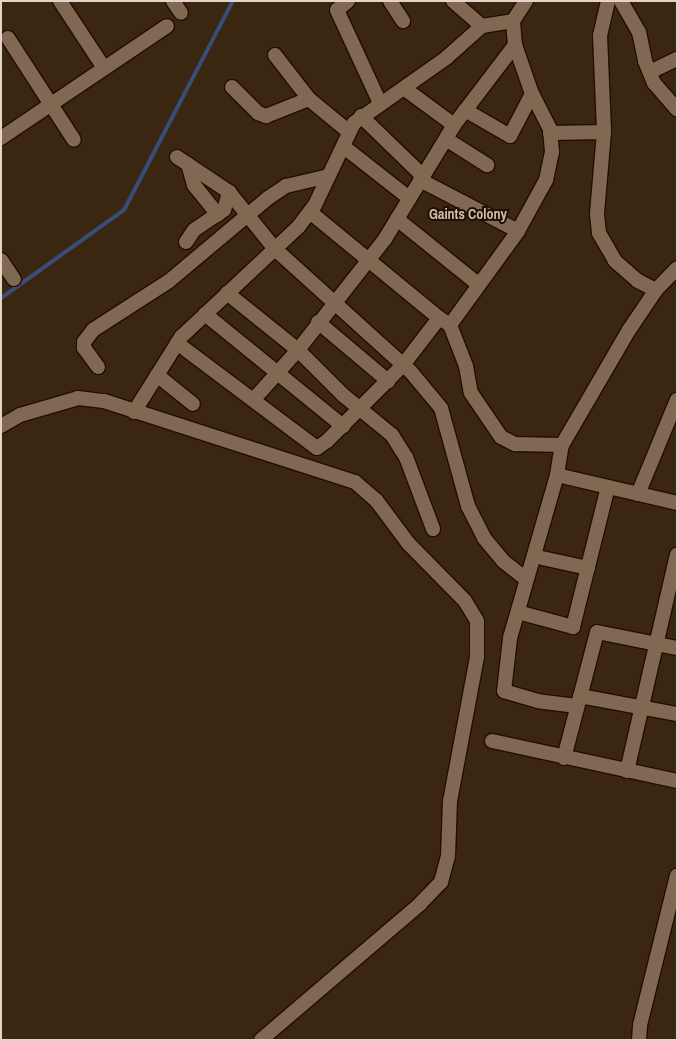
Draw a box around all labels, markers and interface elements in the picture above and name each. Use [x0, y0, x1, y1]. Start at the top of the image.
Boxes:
district label: Gaints Colony [429, 206, 507, 222]

